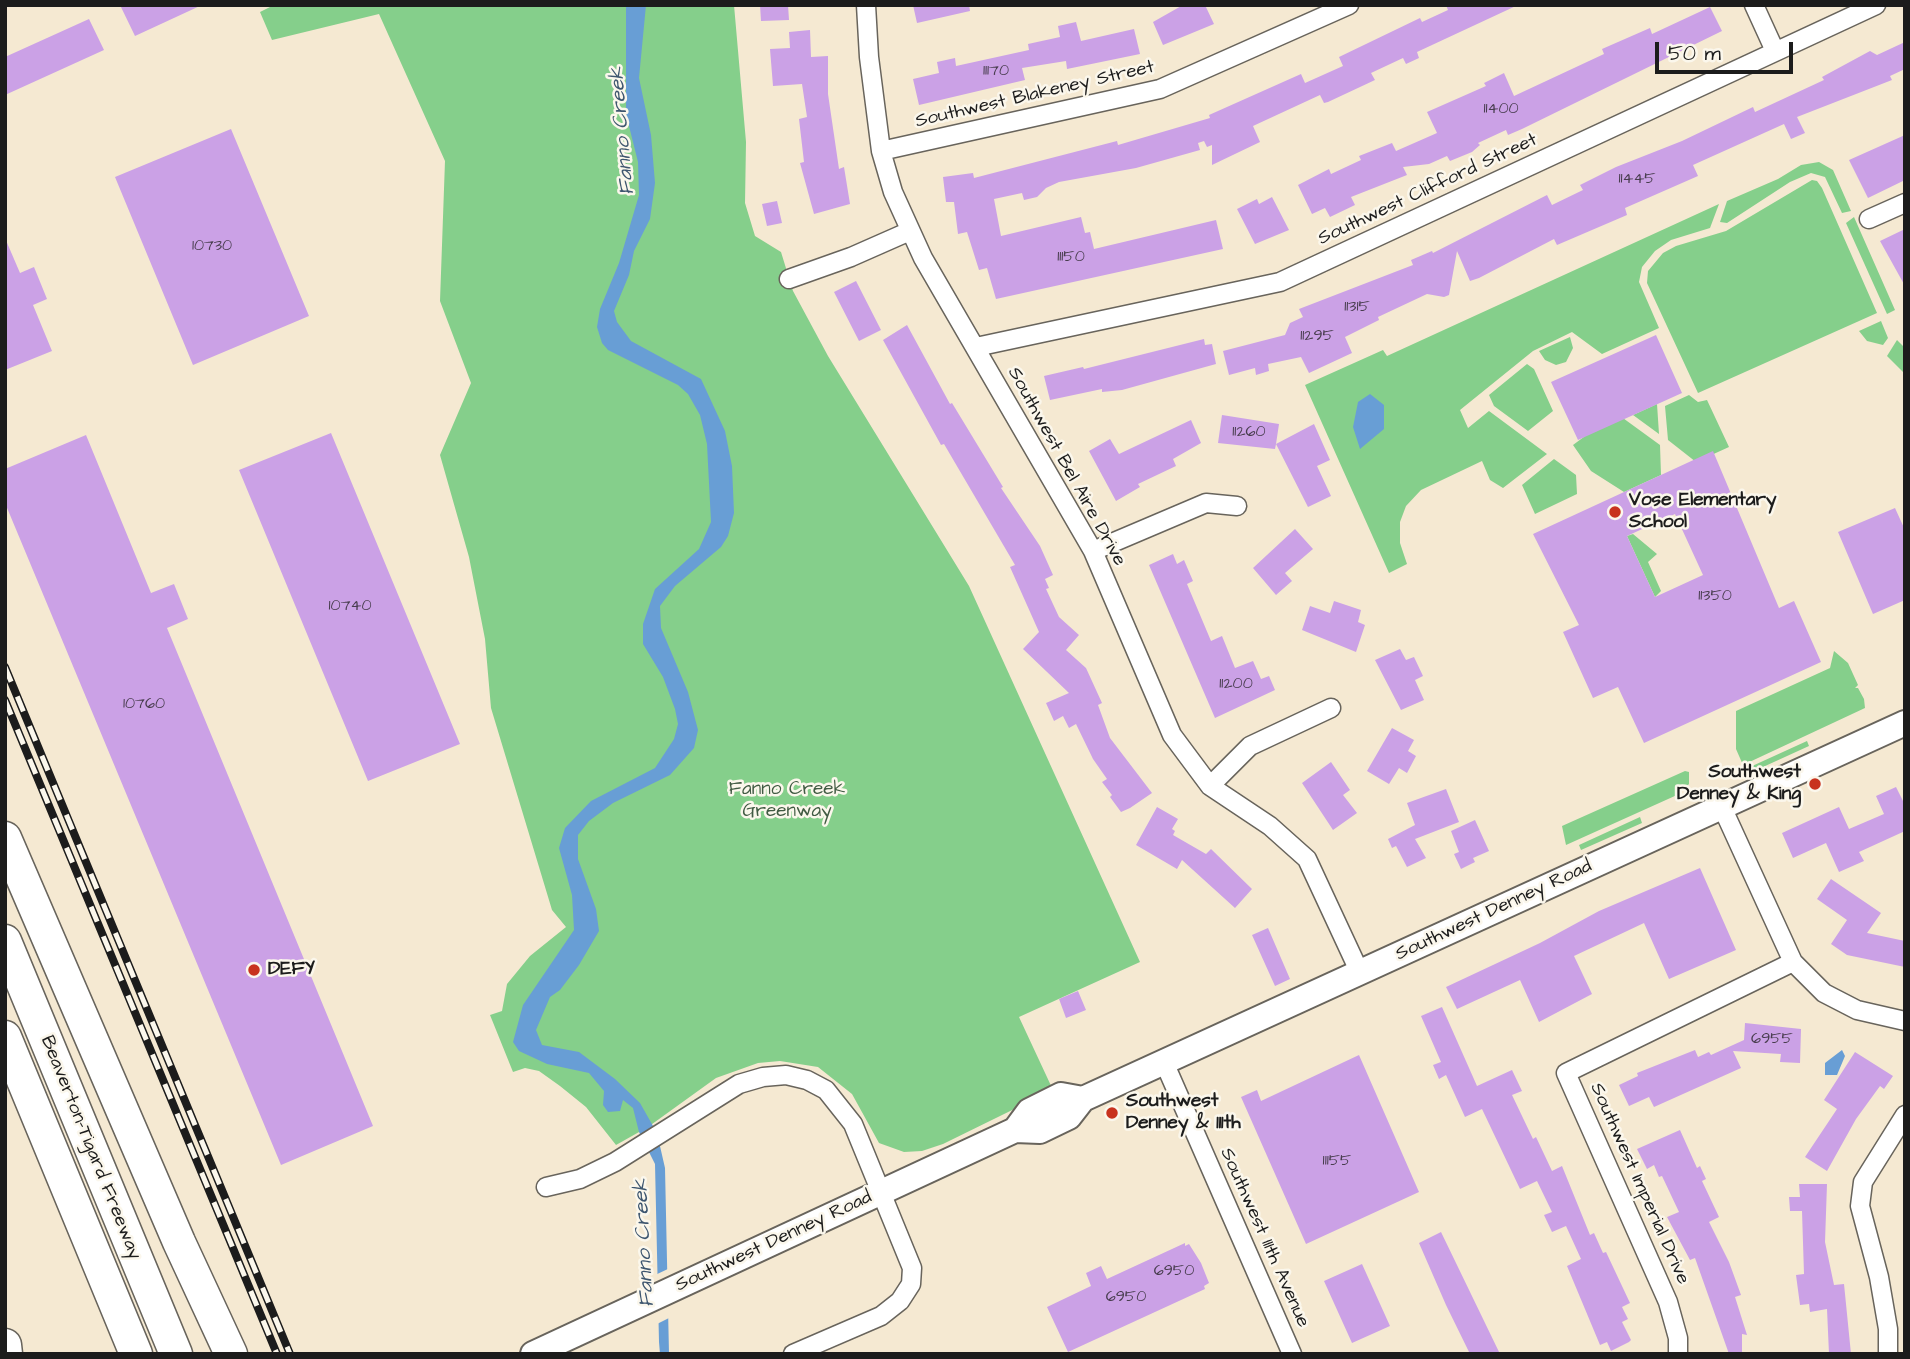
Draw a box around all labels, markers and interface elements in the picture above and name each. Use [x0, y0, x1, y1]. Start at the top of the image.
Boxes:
scale bar [1658, 28, 1796, 72]
text: 50 m [1668, 39, 1721, 68]
street label: Southwest Blakeney Street [913, 56, 1157, 134]
house number: 11170 [983, 62, 1009, 82]
water label: Fanno Creek [605, 66, 641, 196]
house number: 11400 [1483, 100, 1519, 120]
street label: Southwest Clifford Street [1315, 129, 1541, 251]
house number: 11445 [1618, 170, 1656, 190]
house number: 10730 [192, 237, 232, 257]
house number: 11150 [1057, 248, 1085, 268]
house number: 11315 [1344, 298, 1370, 318]
house number: 11295 [1300, 327, 1334, 347]
street label: Southwest Bel Aire Drive [1002, 364, 1130, 570]
house number: 11260 [1232, 423, 1266, 443]
place label: Vose Elementary School [1629, 490, 1776, 534]
marker: Vose Elementary School [1607, 504, 1623, 520]
house number: 11350 [1698, 587, 1732, 607]
house number: 10740 [329, 597, 371, 617]
house number: 11200 [1219, 675, 1253, 695]
house number: 10760 [123, 695, 165, 715]
place label: Southwest Denney & King [1677, 762, 1801, 806]
marker: Southwest Denney & King [1807, 776, 1823, 792]
park label: Fanno Creek Greenway [729, 779, 845, 823]
street label: Southwest Denney Road [1392, 856, 1596, 966]
place label: DEFY [268, 959, 315, 981]
marker: DEFY [246, 962, 262, 978]
house number: 6955 [1751, 1030, 1793, 1050]
street label: Beaverton-Tigard Freeway [35, 1033, 145, 1263]
street label: Southwest Imperial Drive [1584, 1080, 1694, 1288]
place label: Southwest Denney & 111th [1126, 1091, 1241, 1135]
marker: Southwest Denney & 111th [1104, 1105, 1120, 1121]
street label: Southwest 111th Avenue [1214, 1145, 1314, 1331]
house number: 11155 [1323, 1152, 1351, 1172]
water label: Fanno Creek [629, 1178, 661, 1308]
street label: Southwest Denney Road [672, 1187, 876, 1297]
house number: 6950 [1154, 1262, 1194, 1282]
house number: 6950 [1106, 1288, 1146, 1308]

